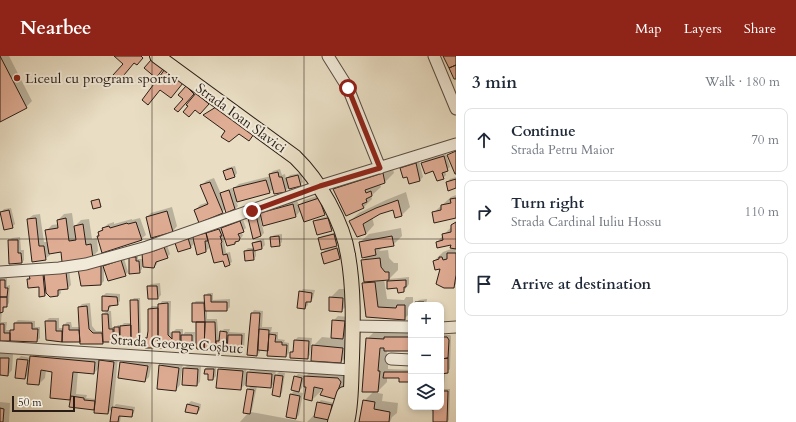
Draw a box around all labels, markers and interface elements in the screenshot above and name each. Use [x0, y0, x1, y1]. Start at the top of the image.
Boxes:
text: Nearbee [20, 15, 91, 41]
text: Map [635, 19, 662, 38]
text: Layers [684, 19, 722, 38]
text: Share [744, 19, 776, 38]
place label: Liceul cu program sportiv [25, 69, 179, 88]
text: 3 min [472, 71, 517, 94]
marker: Liceul cu program sportiv [12, 73, 22, 83]
text: Walk · 180 m [705, 73, 780, 91]
street label: Strada Ioan Slavici [192, 79, 290, 157]
route start [339, 79, 357, 97]
text: Continue [511, 121, 576, 141]
icon: ahead [473, 129, 495, 151]
text: 70 m [751, 131, 779, 149]
text: Strada Petru Maior [511, 141, 614, 159]
text: Turn right [511, 193, 584, 213]
icon: right [473, 201, 495, 223]
route end [243, 202, 261, 220]
text: 110 m [745, 203, 779, 221]
text: Strada Cardinal Iuliu Hossu [511, 213, 662, 231]
icon: arrive [473, 273, 495, 295]
text: Arrive at destination [511, 274, 651, 294]
map controls [408, 302, 444, 410]
button: + [408, 302, 444, 338]
street label: Strada George Coșbuc [110, 330, 244, 358]
button: − [408, 338, 444, 374]
button: layers [408, 374, 444, 410]
scale bar [12, 394, 75, 413]
text: 50 m [18, 395, 42, 410]

